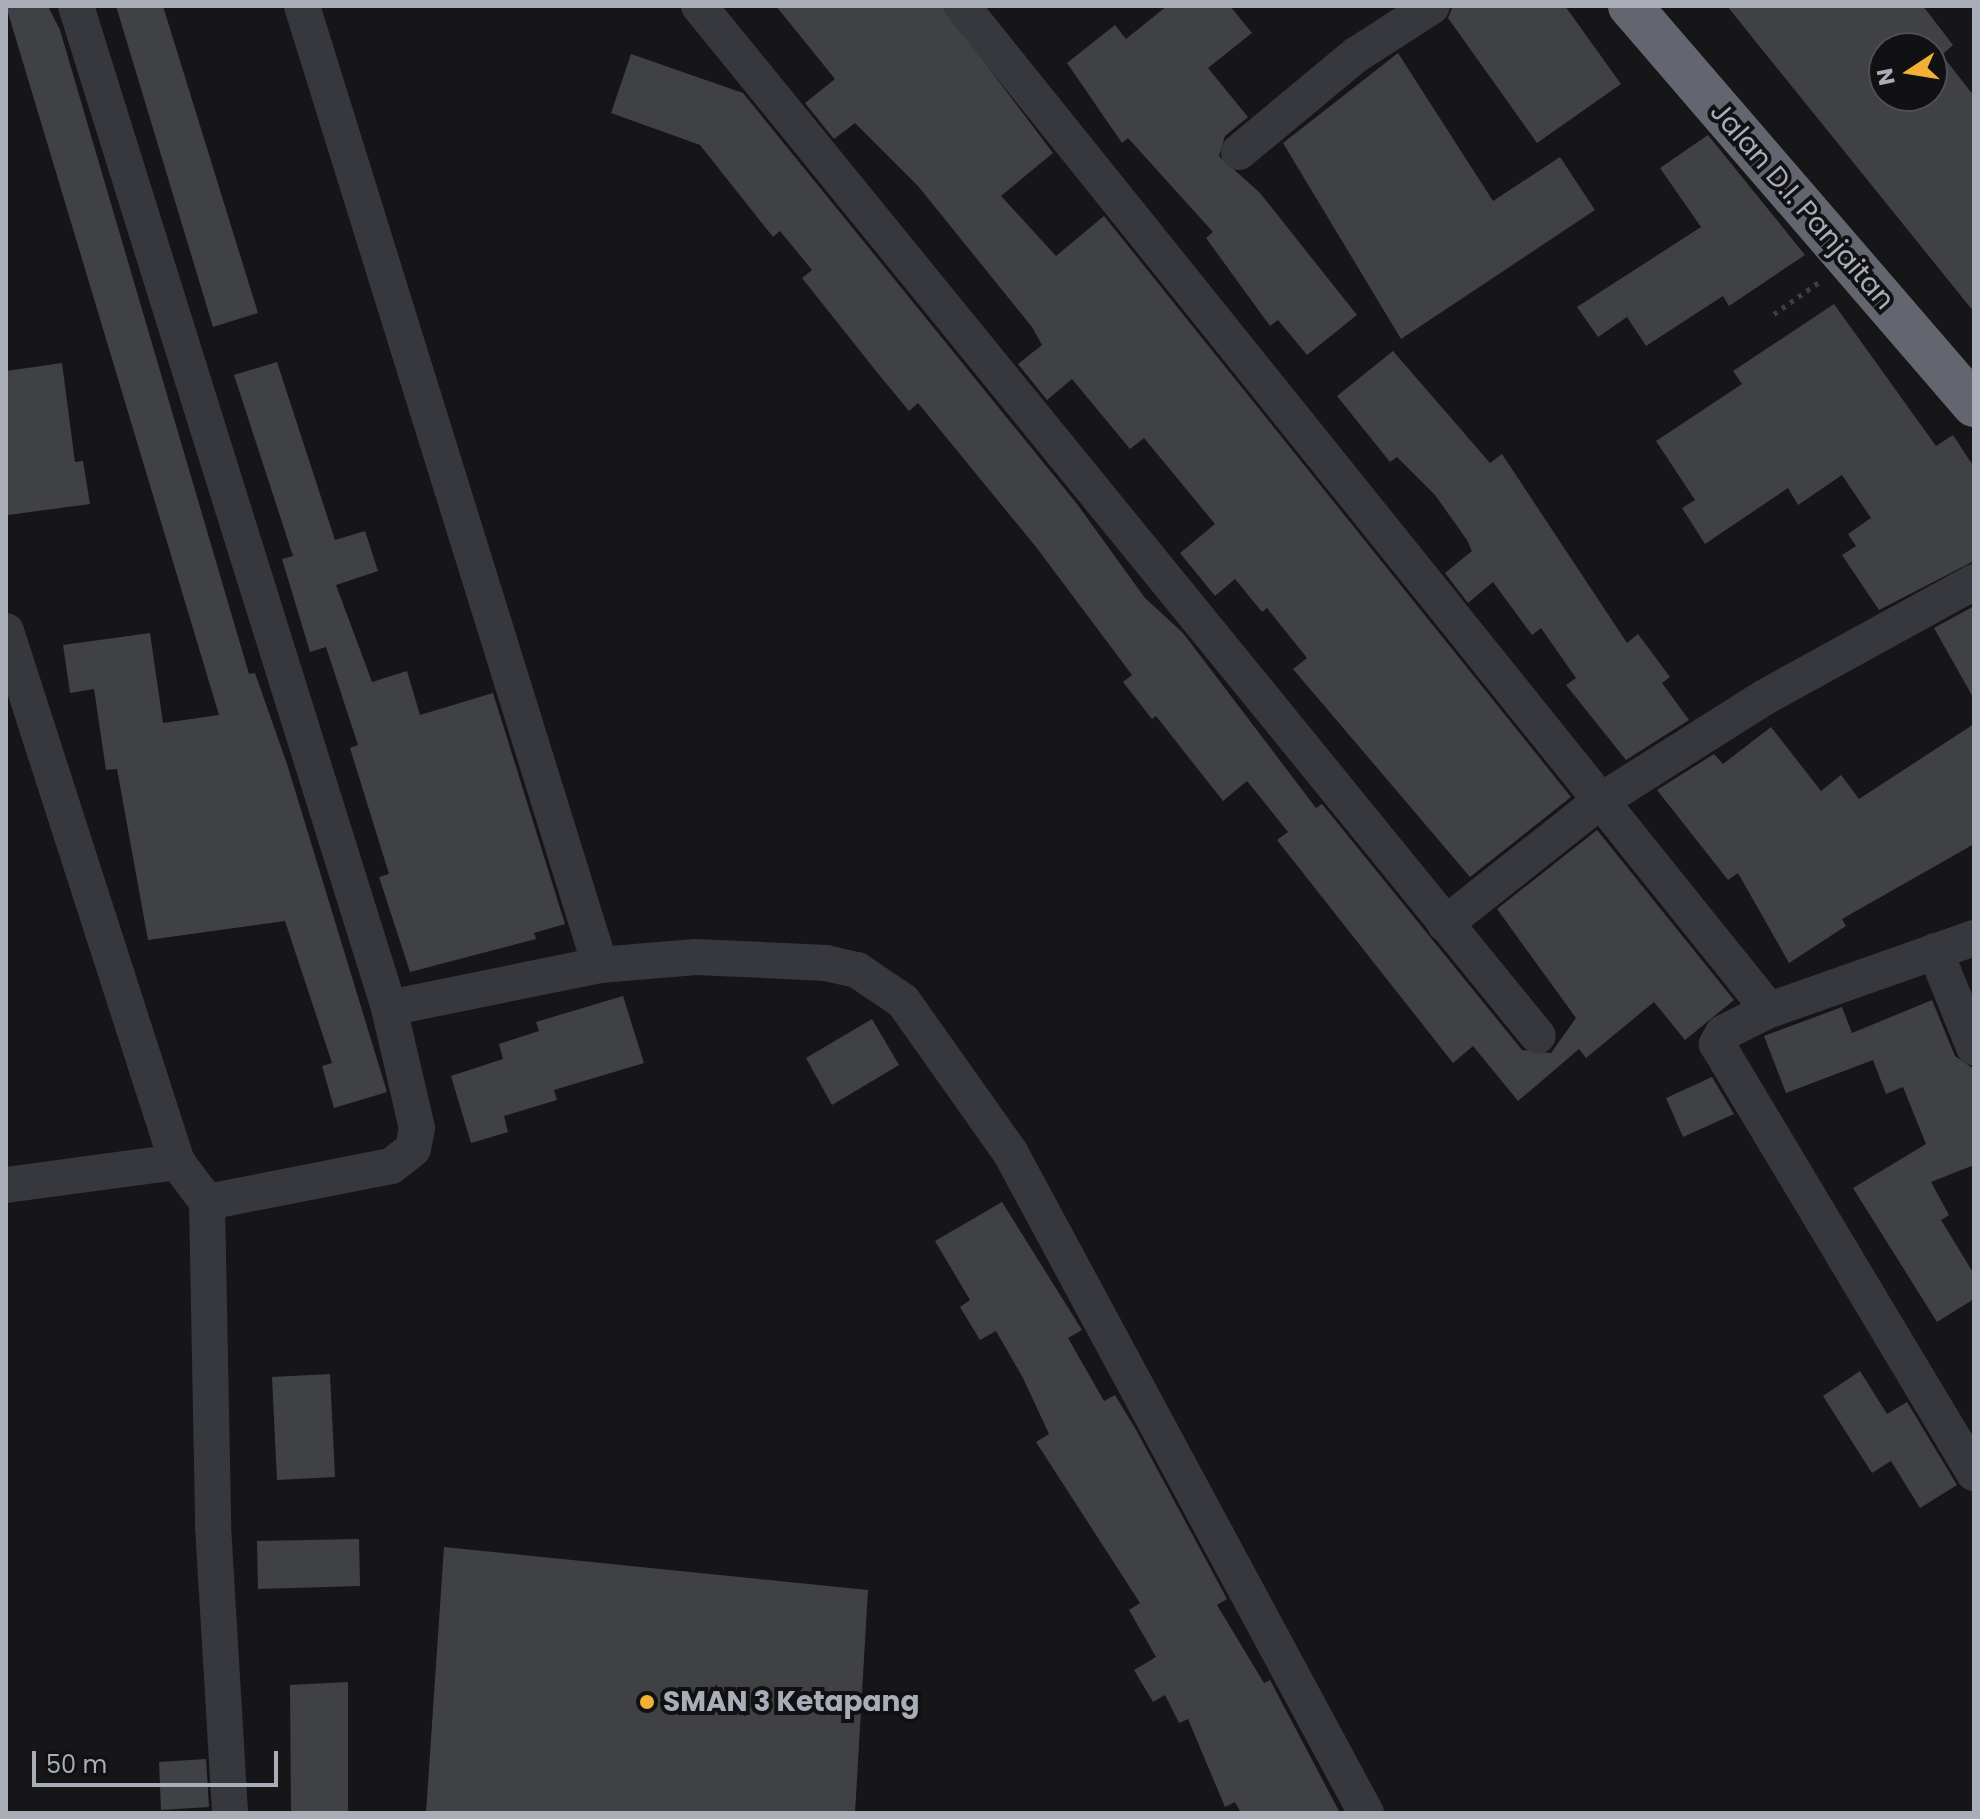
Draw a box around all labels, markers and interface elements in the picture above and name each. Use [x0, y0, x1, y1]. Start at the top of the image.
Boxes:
north arrow [1868, 32, 1948, 112]
text: N [1869, 65, 1903, 88]
street label: Jalan D.I. Panjaitan [1703, 95, 1901, 317]
place label: SMAN 3 Ketapang [663, 1685, 919, 1719]
marker: SMAN 3 Ketapang [638, 1693, 656, 1711]
scale bar [36, 1735, 282, 1785]
text: 50 m [46, 1748, 107, 1781]

